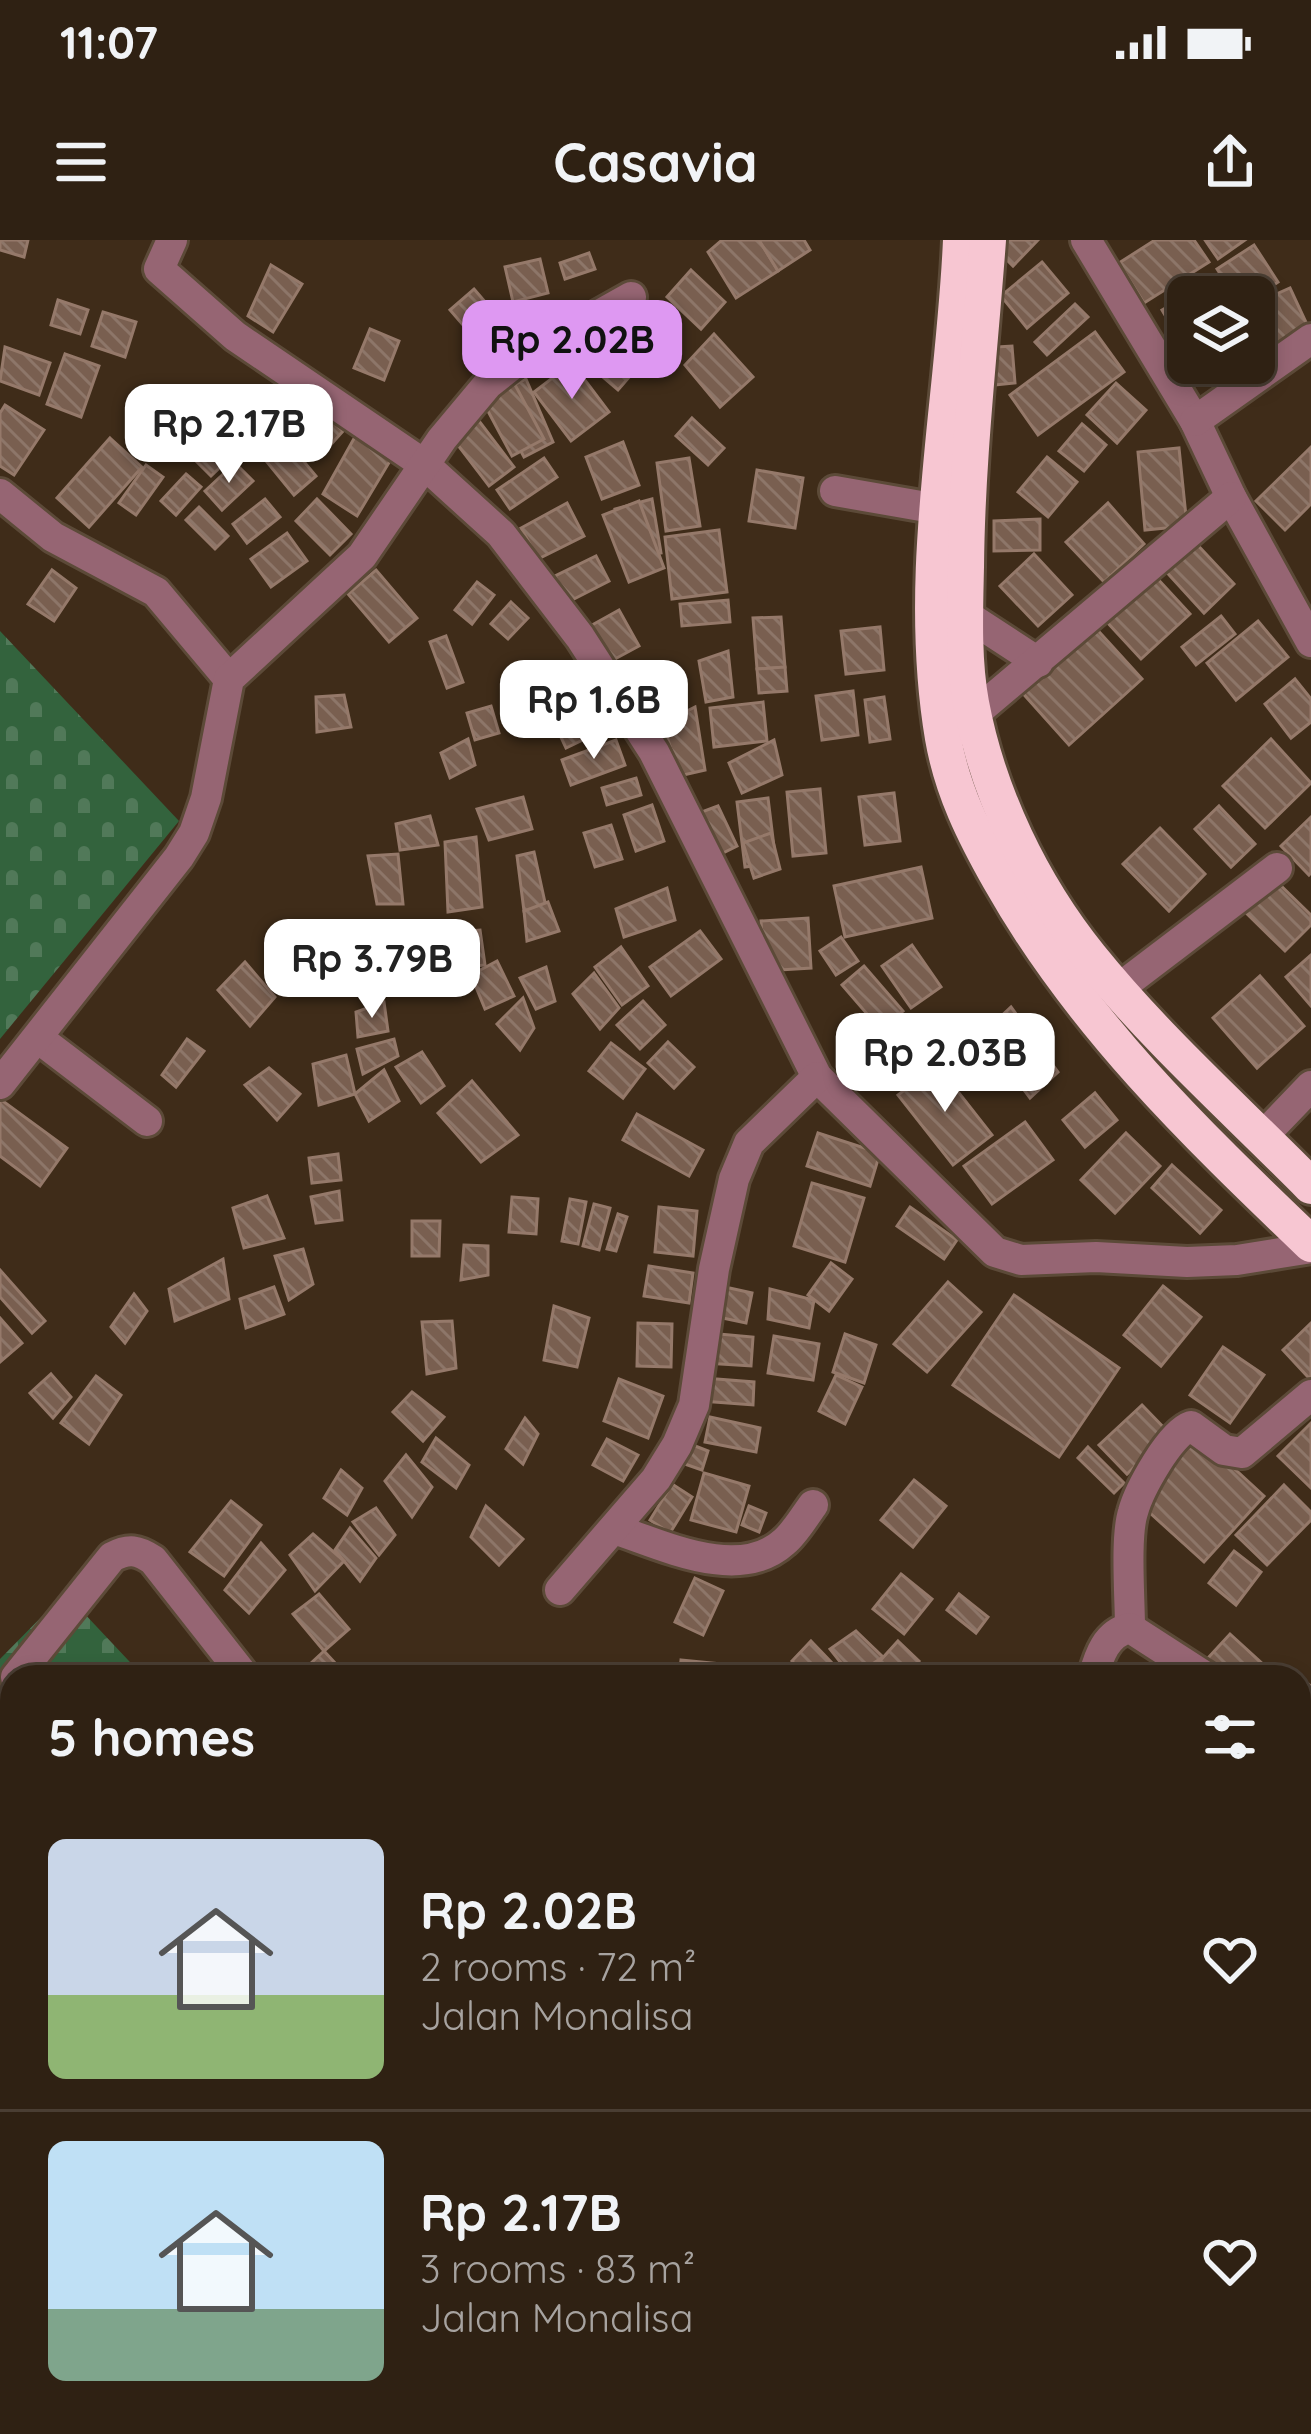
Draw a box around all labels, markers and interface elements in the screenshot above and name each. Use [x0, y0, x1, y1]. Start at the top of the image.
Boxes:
text: 11:07 [60, 14, 158, 70]
text: Casavia [553, 128, 758, 196]
icon: menu [48, 129, 114, 195]
icon: share [1197, 129, 1263, 195]
map controls [1167, 276, 1275, 384]
button: layers [1167, 276, 1275, 384]
pin: Rp 2.02B [448, 300, 696, 402]
text: Rp 2.02B [489, 314, 655, 363]
pin: Rp 2.17B [105, 384, 353, 486]
text: Rp 2.17B [152, 398, 306, 447]
pin: Rp 1.6B [483, 660, 705, 762]
text: Rp 1.6B [527, 674, 661, 723]
pin: Rp 3.79B [248, 919, 496, 1021]
text: Rp 3.79B [291, 933, 453, 982]
pin: Rp 2.03B [821, 1013, 1069, 1115]
text: Rp 2.03B [863, 1027, 1027, 1076]
icon: filters [1197, 1704, 1263, 1770]
text: 5 homes [48, 1705, 255, 1769]
text: Rp 2.02B [420, 1878, 637, 1942]
icon: home [144, 1887, 288, 2031]
icon: heart [1197, 1926, 1263, 1992]
text: 2 rooms · 72 m² [420, 1942, 696, 1991]
text: Jalan Monalisa [420, 1991, 693, 2040]
text: Rp 2.17B [420, 2180, 622, 2244]
icon: home [144, 2189, 288, 2333]
icon: heart [1197, 2228, 1263, 2294]
text: 3 rooms · 83 m² [420, 2244, 695, 2293]
text: Jalan Monalisa [420, 2293, 693, 2342]

